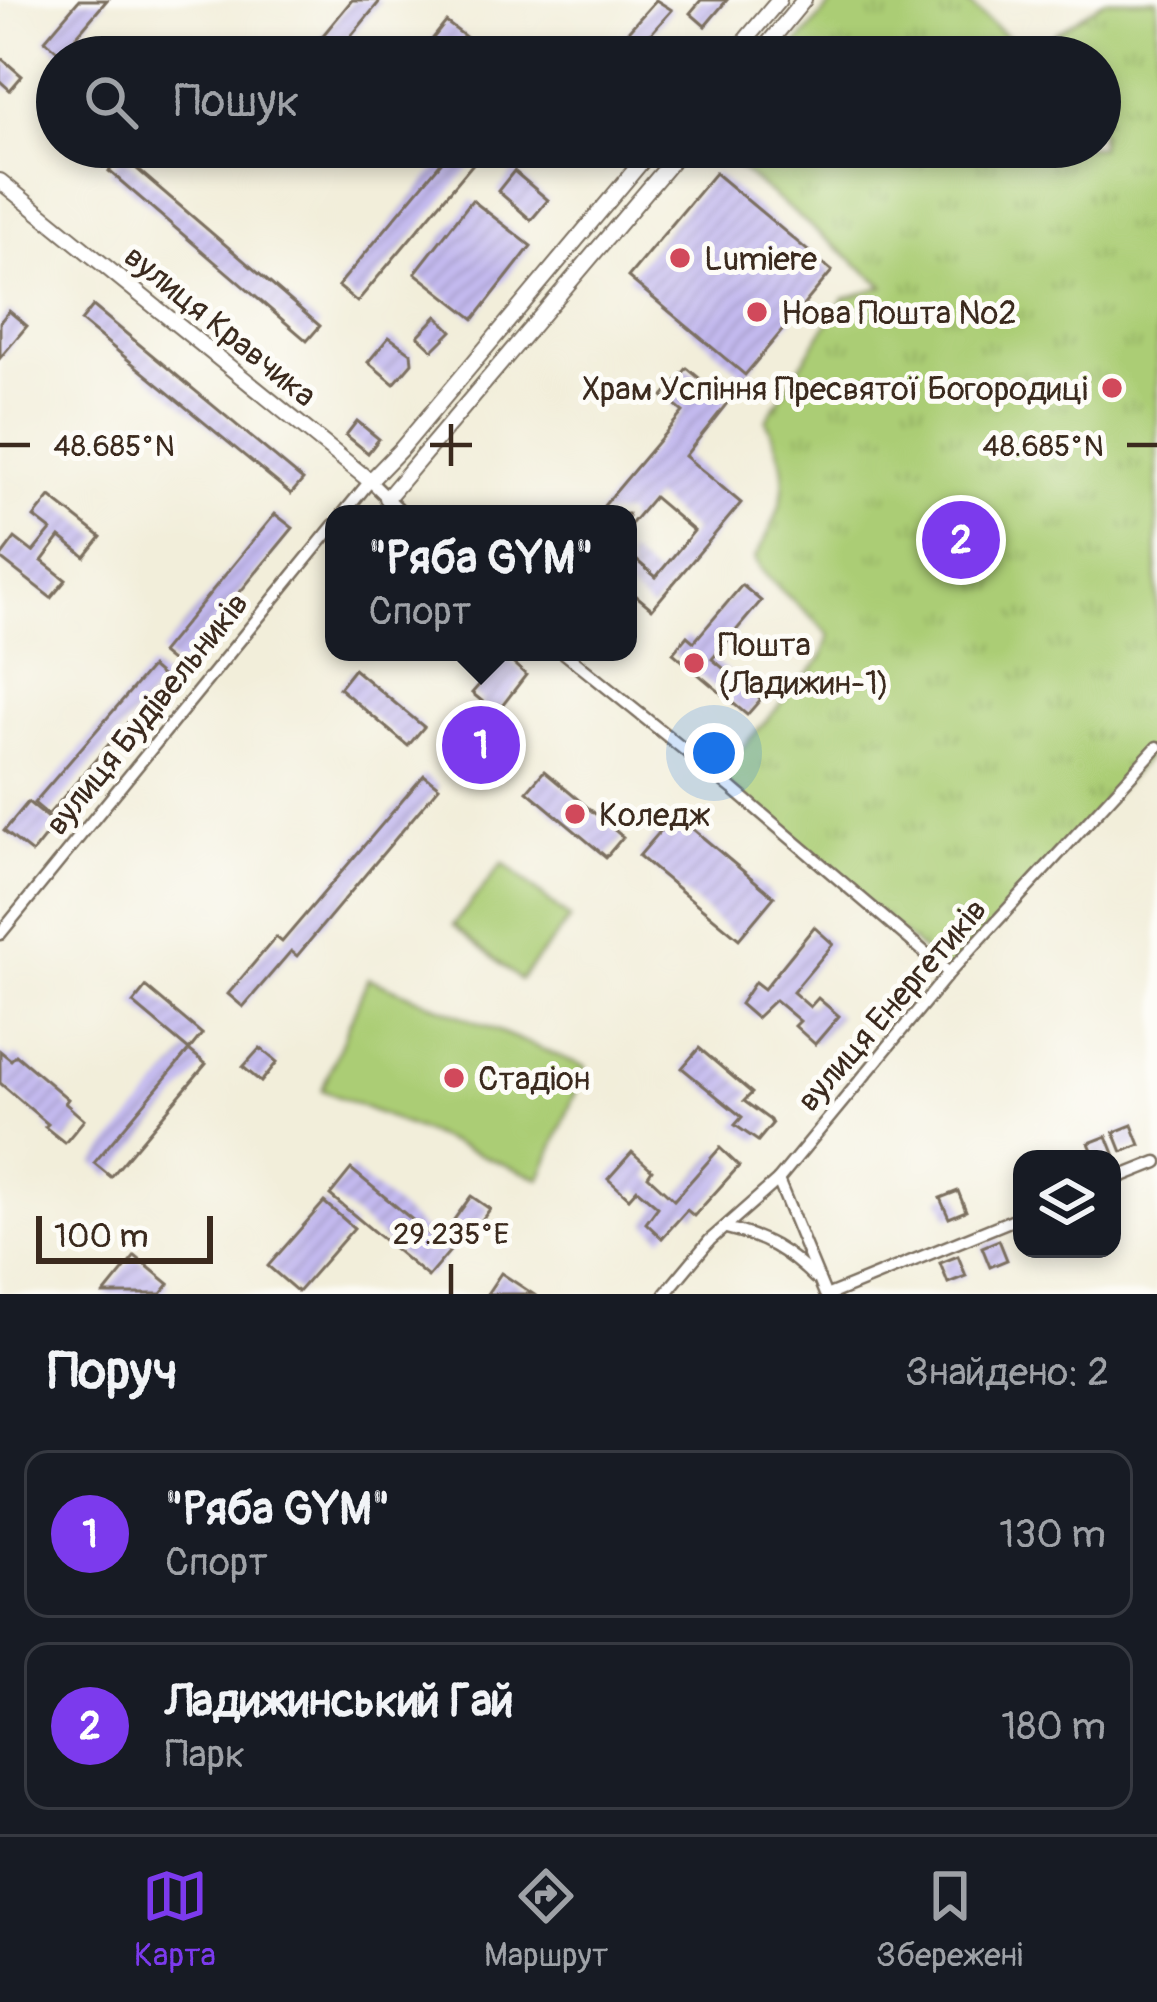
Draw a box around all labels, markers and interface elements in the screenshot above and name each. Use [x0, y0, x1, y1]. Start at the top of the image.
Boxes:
search box [36, 36, 1121, 168]
icon: search [78, 69, 144, 135]
text: Пошук [174, 74, 299, 130]
street label: вулиця Кравчика [116, 236, 325, 416]
place label: Lumiere [704, 239, 817, 280]
marker: Lumiere [667, 245, 693, 271]
place label: Нова Пошта №2 [781, 293, 1017, 334]
marker: Нова Пошта №2 [744, 299, 770, 325]
place label: Храм Успіння Пресвятої Богородиці [582, 369, 1088, 410]
marker: Храм Успіння Пресвятої Богородиці [1099, 375, 1125, 401]
text: 48.685°N [53, 428, 175, 465]
text: 48.685°N [982, 428, 1104, 465]
pin: 2 [922, 495, 1000, 585]
popup [325, 505, 637, 661]
text: "Ряба GYM" [369, 531, 593, 587]
street label: вулиця Будівельників [37, 584, 258, 844]
text: Спорт [369, 587, 471, 636]
place label: Пошта (Ладижин-1) [718, 625, 889, 704]
marker: Пошта (Ладижин-1) [681, 650, 707, 676]
pin: 1 [442, 700, 520, 790]
your location [684, 723, 744, 783]
place label: Коледж [599, 795, 710, 836]
marker: Коледж [562, 801, 588, 827]
street label: вулиця Енергетиків [788, 890, 996, 1120]
place label: Стадіон [478, 1059, 590, 1100]
marker: Стадіон [441, 1065, 467, 1091]
map controls [1013, 1150, 1121, 1258]
button: layers [1013, 1150, 1121, 1258]
scale bar [36, 1210, 213, 1263]
text: 100 m [54, 1216, 148, 1257]
text: 29.235°E [393, 1216, 509, 1253]
text: Поруч [48, 1340, 178, 1404]
text: Знайдено: 2 [906, 1348, 1109, 1397]
text: "Ряба GYM" [165, 1482, 390, 1538]
text: 1 [82, 1510, 98, 1559]
text: 130 m [999, 1510, 1106, 1559]
text: Спорт [165, 1538, 268, 1587]
text: Ладижинський Гай [165, 1674, 513, 1730]
text: 2 [79, 1702, 101, 1751]
text: 180 m [1001, 1702, 1106, 1751]
text: Парк [165, 1730, 245, 1779]
tab: Карта [134, 1863, 216, 1976]
tab: Маршрут [484, 1863, 608, 1976]
tab: Збережені [876, 1863, 1023, 1976]

